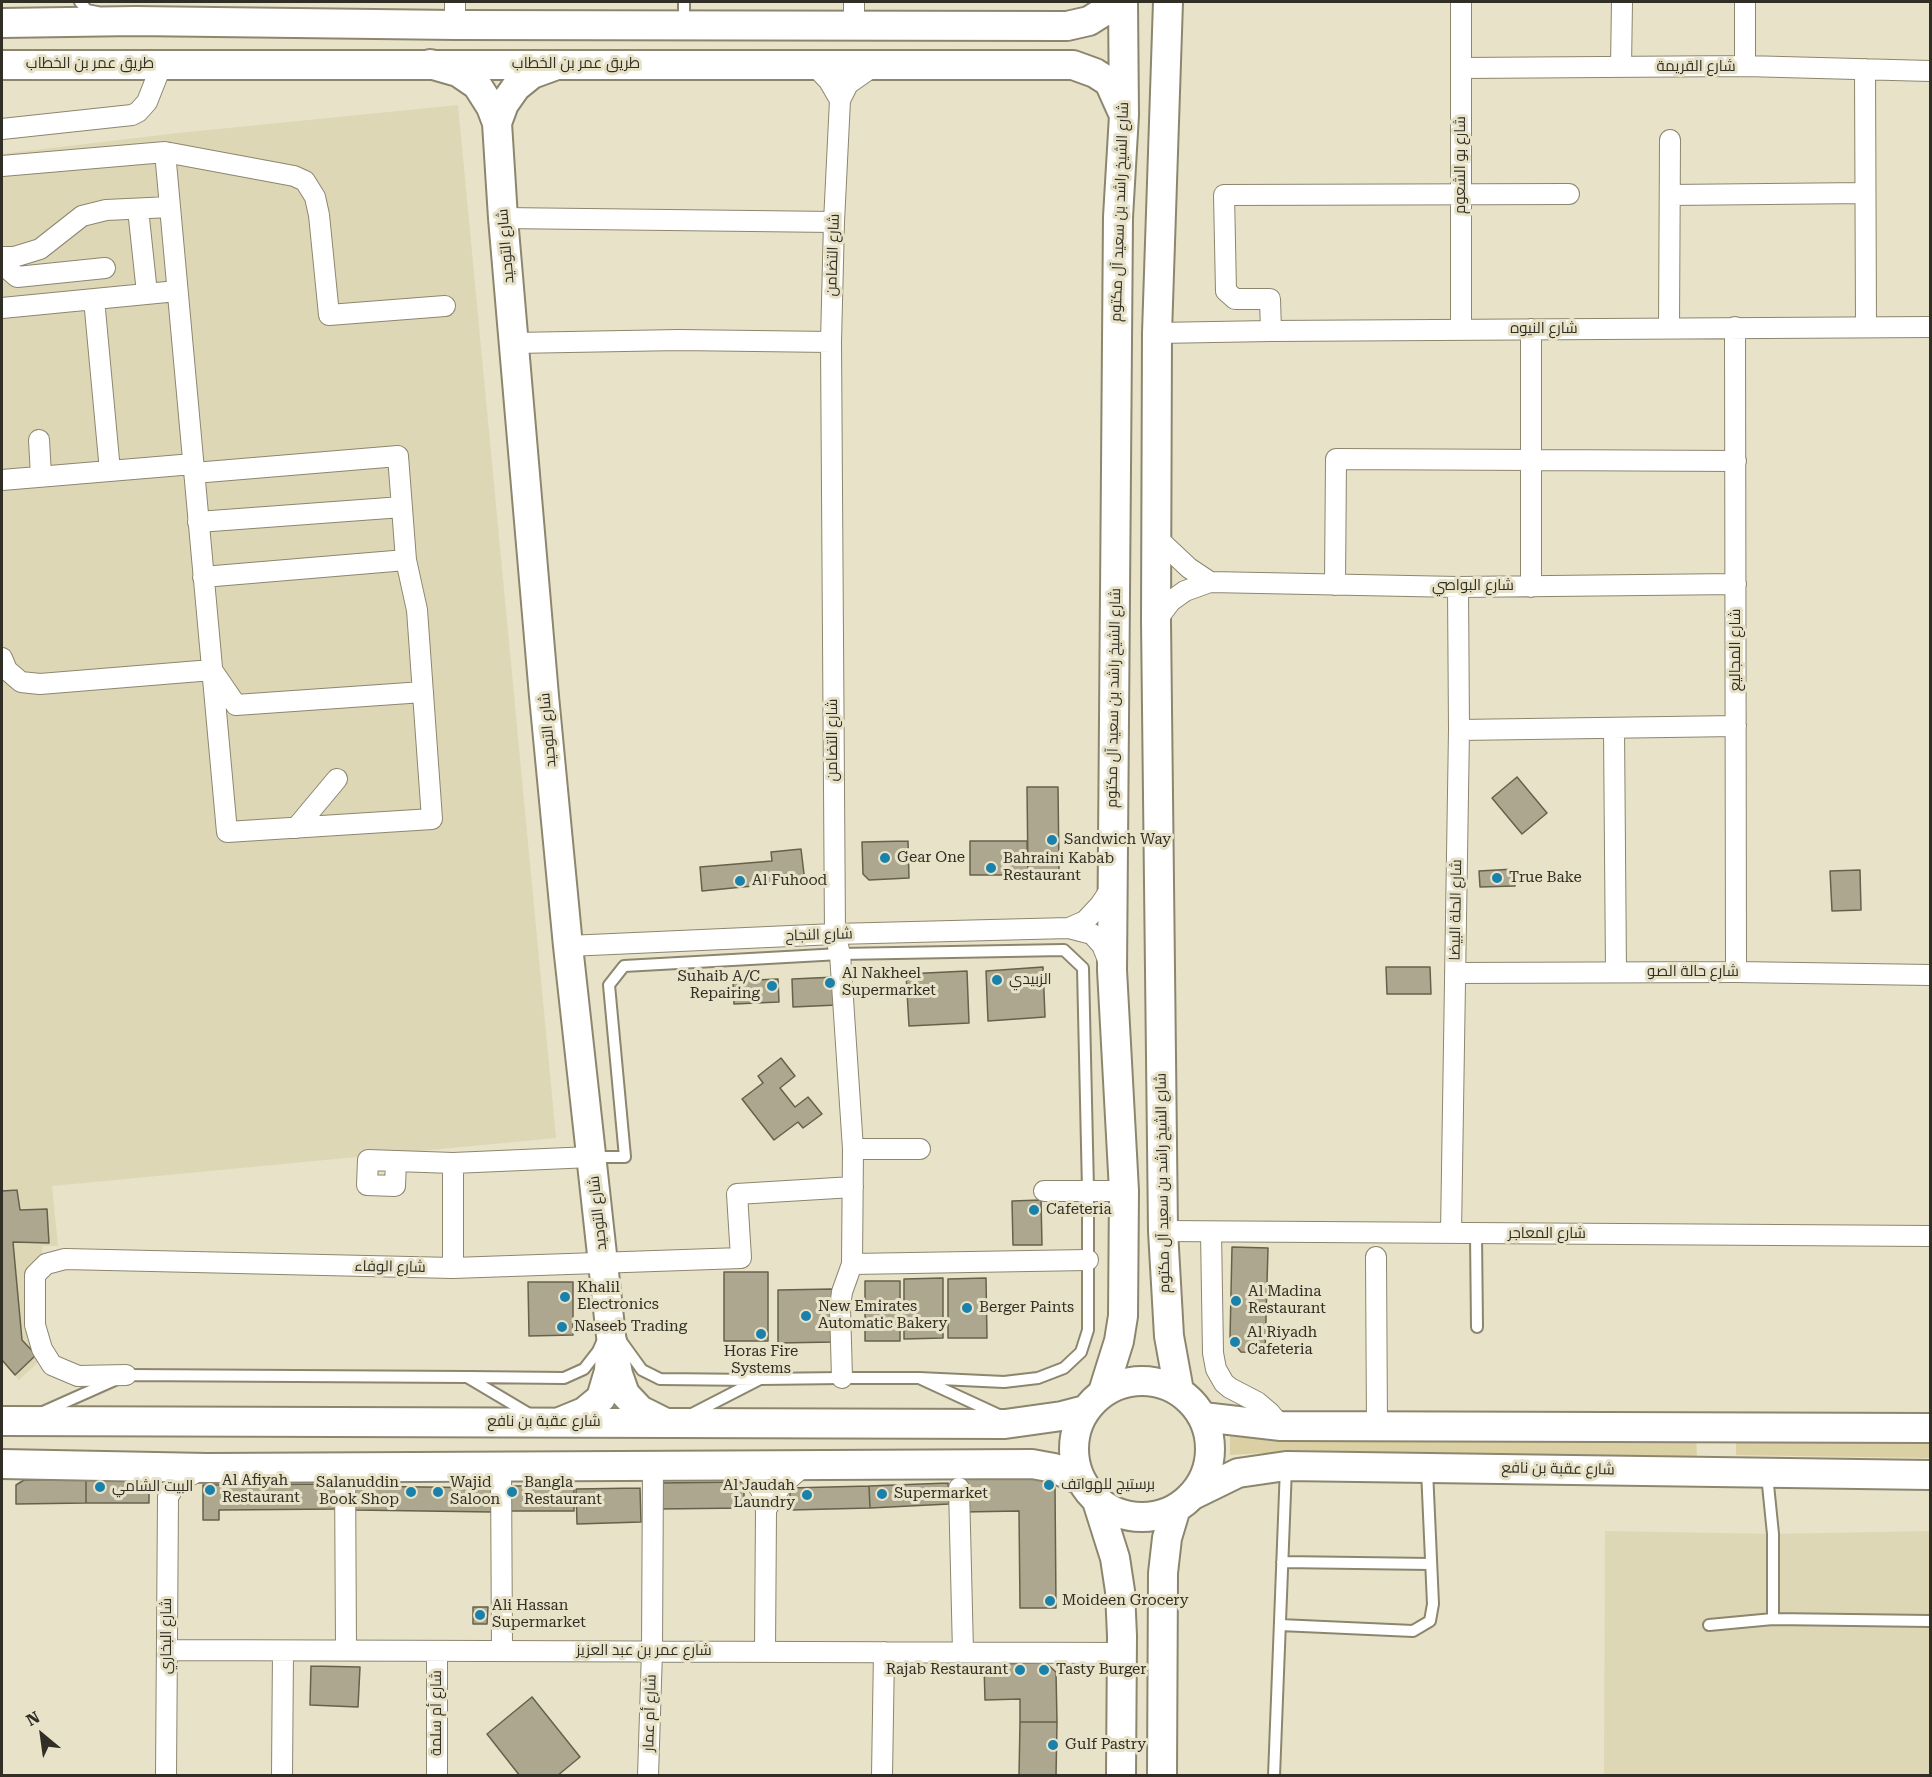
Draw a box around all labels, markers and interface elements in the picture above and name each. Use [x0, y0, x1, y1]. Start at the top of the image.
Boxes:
street label: طريق عمر بن الخطاب [26, 55, 154, 73]
street label: طريق عمر بن الخطاب [512, 55, 640, 73]
street label: شارع القريمة [1656, 58, 1736, 76]
street label: شارع الشيخ راشد بن سعيد آل مكتوم [1107, 102, 1133, 322]
street label: شارع بو الشعوم [1452, 116, 1470, 214]
street label: شارع التوحيد [494, 208, 518, 284]
street label: شارع التضامن [823, 213, 843, 297]
street label: شارع النيوه [1510, 320, 1578, 338]
street label: شارع البواصي [1432, 577, 1514, 595]
street label: شارع الشيخ راشد بن سعيد آل مكتوم [1103, 588, 1125, 808]
street label: شارع المجاليع [1727, 609, 1745, 691]
street label: شارع التوحيد [536, 692, 560, 768]
street label: شارع التضامن [824, 699, 842, 781]
place label: Sandwich Way [1064, 831, 1171, 849]
marker: Sandwich Way [1045, 833, 1059, 847]
place label: Gear One [897, 849, 965, 867]
place label: Bahraini Kabab Restaurant [1003, 850, 1114, 885]
marker: Gear One [878, 851, 892, 865]
street label: شارع الحلة البيضا [1446, 859, 1466, 961]
marker: Bahraini Kabab Restaurant [984, 861, 998, 875]
place label: True Bake [1509, 869, 1582, 887]
marker: True Bake [1490, 871, 1504, 885]
place label: Al Fuhood [752, 872, 827, 890]
marker: Al Fuhood [733, 874, 747, 888]
street label: شارع النجاح [785, 925, 853, 945]
street label: شارع حالة الصو [1647, 963, 1739, 981]
place label: Al Nakheel Supermarket [842, 965, 936, 1000]
place label: Suhaib A/C Repairing [677, 968, 760, 1003]
place label: الزبيدي [1009, 971, 1052, 989]
marker: الزبيدي [990, 973, 1004, 987]
marker: Al Nakheel Supermarket [823, 976, 837, 990]
marker: Suhaib A/C Repairing [765, 979, 779, 993]
street label: شارع الشيخ راشد بن سعيد آل مكتوم [1152, 1073, 1174, 1293]
street label: شارع التوحيد [585, 1175, 611, 1251]
place label: Cafeteria [1046, 1201, 1112, 1219]
marker: Cafeteria [1027, 1203, 1041, 1217]
street label: شارع المعاجر [1508, 1225, 1586, 1243]
street label: شارع الوفاء [354, 1257, 426, 1277]
place label: Khalil Electronics [577, 1279, 659, 1314]
place label: Al Madina Restaurant [1248, 1283, 1326, 1318]
marker: Khalil Electronics [558, 1290, 572, 1304]
marker: Al Madina Restaurant [1229, 1294, 1243, 1308]
place label: New Emirates Automatic Bakery [818, 1298, 947, 1333]
place label: Berger Paints [979, 1299, 1074, 1317]
marker: Berger Paints [960, 1301, 974, 1315]
marker: New Emirates Automatic Bakery [799, 1309, 813, 1323]
place label: Naseeb Trading [574, 1318, 687, 1336]
marker: Naseeb Trading [555, 1320, 569, 1334]
place label: Al Riyadh Cafeteria [1247, 1324, 1317, 1359]
marker: Horas Fire Systems [754, 1327, 768, 1341]
marker: Al Riyadh Cafeteria [1228, 1335, 1242, 1349]
place label: Horas Fire Systems [724, 1343, 798, 1378]
street label: شارع عقبة بن نافع [487, 1413, 601, 1431]
street label: شارع عقبة بن نافع [1501, 1459, 1615, 1479]
place label: Al Afiyah Restaurant [222, 1472, 300, 1507]
place label: Salanuddin Book Shop [316, 1474, 399, 1509]
place label: Wajid Saloon [450, 1474, 500, 1509]
place label: Bangla Restaurant [524, 1474, 602, 1509]
place label: برستيج للهواتف [1061, 1476, 1155, 1494]
place label: Al Jaudah Laundry [723, 1477, 795, 1512]
place label: البيت الشامي [112, 1478, 193, 1496]
marker: برستيج للهواتف [1042, 1478, 1056, 1492]
marker: البيت الشامي [93, 1480, 107, 1494]
marker: Al Afiyah Restaurant [203, 1483, 217, 1497]
marker: Salanuddin Book Shop [404, 1485, 418, 1499]
marker: Wajid Saloon [431, 1485, 445, 1499]
marker: Bangla Restaurant [505, 1485, 519, 1499]
place label: Supermarket [894, 1485, 988, 1503]
marker: Supermarket [875, 1487, 889, 1501]
marker: Al Jaudah Laundry [800, 1488, 814, 1502]
place label: Moideen Grocery [1062, 1592, 1189, 1610]
marker: Moideen Grocery [1043, 1594, 1057, 1608]
place label: Ali Hassan Supermarket [492, 1597, 586, 1632]
street label: شارع البخاري [158, 1598, 176, 1674]
marker: Ali Hassan Supermarket [473, 1608, 487, 1622]
street label: شارع عمر بن عبد العزيز [576, 1642, 712, 1660]
place label: Rajab Restaurant [886, 1661, 1008, 1679]
place label: Tasty Burger [1056, 1661, 1146, 1679]
marker: Rajab Restaurant [1013, 1663, 1027, 1677]
marker: Tasty Burger [1037, 1663, 1051, 1677]
street label: شارع أم سلمة [428, 1670, 446, 1756]
street label: شارع أم عمار [640, 1674, 660, 1752]
north arrow [12, 1705, 72, 1765]
text: N [23, 1708, 43, 1730]
place label: Gulf Pastry [1065, 1736, 1146, 1754]
marker: Gulf Pastry [1046, 1738, 1060, 1752]

